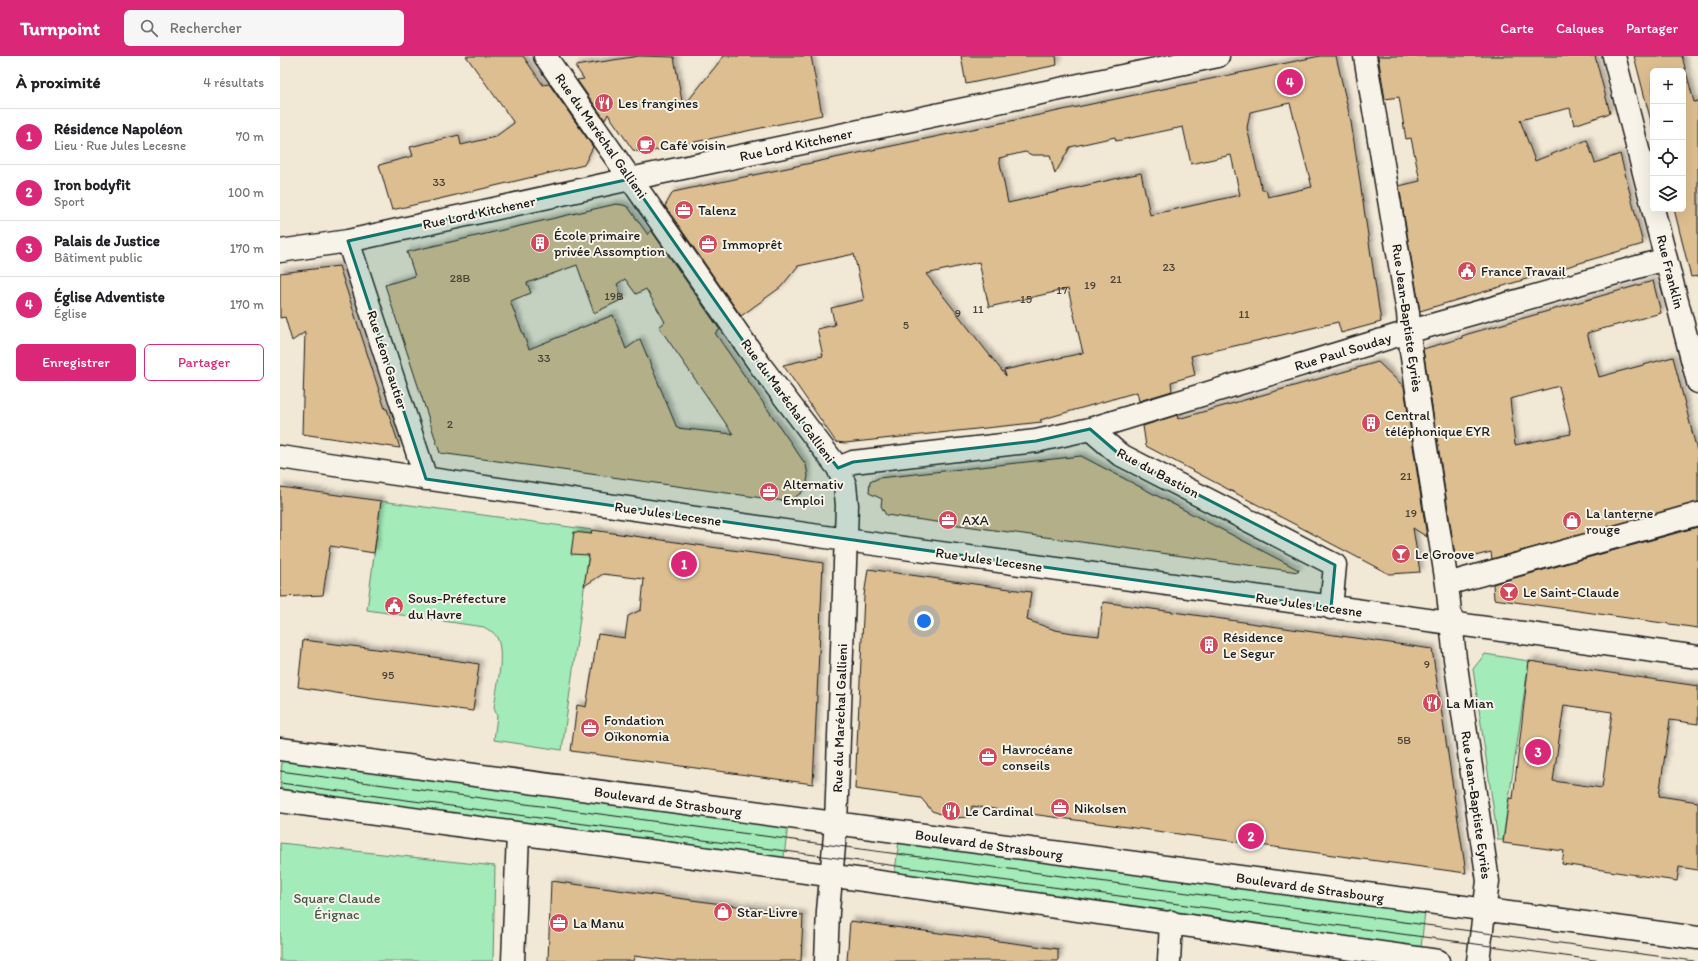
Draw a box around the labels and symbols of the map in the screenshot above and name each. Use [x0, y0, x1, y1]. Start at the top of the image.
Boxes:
pin: 4 [1277, 67, 1303, 97]
street label: Rue du Maréchal Gallieni [551, 70, 651, 202]
restaurant icon: Les frangines [593, 92, 615, 114]
place label: Les frangines [618, 95, 698, 112]
street label: Rue Lord Kitchener [738, 125, 854, 165]
cafe icon: Café voisin [635, 134, 657, 156]
place label: Café voisin [660, 137, 726, 154]
house number: 33 [432, 175, 446, 189]
street label: Rue Lord Kitchener [421, 193, 537, 233]
office icon: Talenz [673, 199, 695, 221]
place label: Talenz [698, 202, 737, 219]
place label: École primaire privée Assomption [554, 227, 665, 260]
building icon: École primaire privée Assomption [529, 232, 551, 254]
office icon: Immoprêt [697, 233, 719, 255]
street label: Rue Franklin [1653, 233, 1688, 311]
place label: Immoprêt [722, 236, 782, 253]
street label: Rue Jean-Baptiste Eyriès [1388, 243, 1426, 393]
house number: 23 [1163, 260, 1176, 274]
public building icon: France Travail [1456, 260, 1478, 282]
place label: France Travail [1481, 263, 1566, 280]
house number: 28B [450, 271, 471, 285]
house number: 21 [1110, 272, 1122, 286]
house number: 19 [1084, 278, 1096, 292]
house number: 17 [1056, 283, 1068, 297]
house number: 19B [604, 289, 624, 303]
house number: 15 [1020, 292, 1032, 306]
house number: 11 [972, 302, 984, 316]
house number: 9 [955, 306, 961, 320]
house number: 11 [1238, 307, 1250, 321]
street label: Rue Léon Gautier [363, 308, 411, 412]
house number: 5 [903, 318, 909, 332]
street label: Rue Paul Souday [1293, 329, 1394, 375]
street label: Rue du Maréchal Gallieni [737, 336, 839, 466]
house number: 33 [537, 351, 551, 365]
place label: Central téléphonique EYR [1385, 407, 1490, 440]
building icon: Central téléphonique EYR [1360, 412, 1382, 434]
house number: 2 [447, 417, 454, 431]
street label: Rue du Bastion [1114, 444, 1202, 502]
house number: 21 [1400, 469, 1412, 483]
place label: Alternativ Emploi [783, 476, 844, 509]
office icon: Alternativ Emploi [758, 481, 780, 503]
street label: Rue Jules Lecesne [614, 498, 723, 530]
place label: La lanterne rouge [1586, 505, 1654, 538]
house number: 19 [1405, 506, 1417, 520]
office icon: AXA [937, 509, 959, 531]
shop icon: La lanterne rouge [1561, 510, 1583, 532]
place label: AXA [962, 512, 989, 529]
bar icon: Le Groove [1390, 543, 1412, 565]
street label: Rue Jules Lecesne [935, 544, 1044, 576]
place label: Le Groove [1415, 546, 1475, 563]
pin: 1 [671, 549, 697, 579]
bar icon: Le Saint-Claude [1498, 581, 1520, 603]
place label: Le Saint-Claude [1523, 584, 1620, 601]
street label: Rue Jules Lecesne [1255, 589, 1364, 621]
place label: Sous-Préfecture du Havre [408, 590, 506, 623]
public building icon: Sous-Préfecture du Havre [383, 595, 405, 617]
your location [914, 611, 934, 631]
place label: Résidence Le Segur [1223, 629, 1284, 662]
building icon: Résidence Le Segur [1198, 634, 1220, 656]
street label: Rue du Maréchal Gallieni [829, 643, 851, 793]
house number: 9 [1424, 657, 1430, 671]
house number: 95 [382, 668, 394, 682]
restaurant icon: La Mian [1421, 692, 1443, 714]
place label: La Mian [1446, 695, 1494, 712]
place label: Fondation Oïkonomia [604, 712, 670, 745]
office icon: Fondation Oïkonomia [579, 717, 601, 739]
street label: Rue Jean-Baptiste Eyriès [1457, 730, 1495, 880]
house number: 5B [1397, 733, 1411, 747]
pin: 3 [1525, 737, 1551, 767]
place label: Havrocéane conseils [1002, 741, 1073, 774]
office icon: Havrocéane conseils [977, 746, 999, 768]
street label: Boulevard de Strasbourg [593, 783, 744, 821]
office icon: Nikolsen [1049, 797, 1071, 819]
restaurant icon: Le Cardinal [940, 800, 962, 822]
place label: Nikolsen [1074, 800, 1126, 817]
place label: Le Cardinal [965, 803, 1034, 820]
pin: 2 [1238, 821, 1264, 851]
street label: Boulevard de Strasbourg [914, 826, 1065, 864]
street label: Boulevard de Strasbourg [1235, 869, 1386, 907]
park label: Square Claude Érignac [293, 890, 381, 923]
shop icon: Star-Livre [712, 901, 734, 923]
place label: Star-Livre [737, 904, 798, 921]
office icon: La Manu [548, 912, 570, 934]
place label: La Manu [573, 915, 625, 932]

